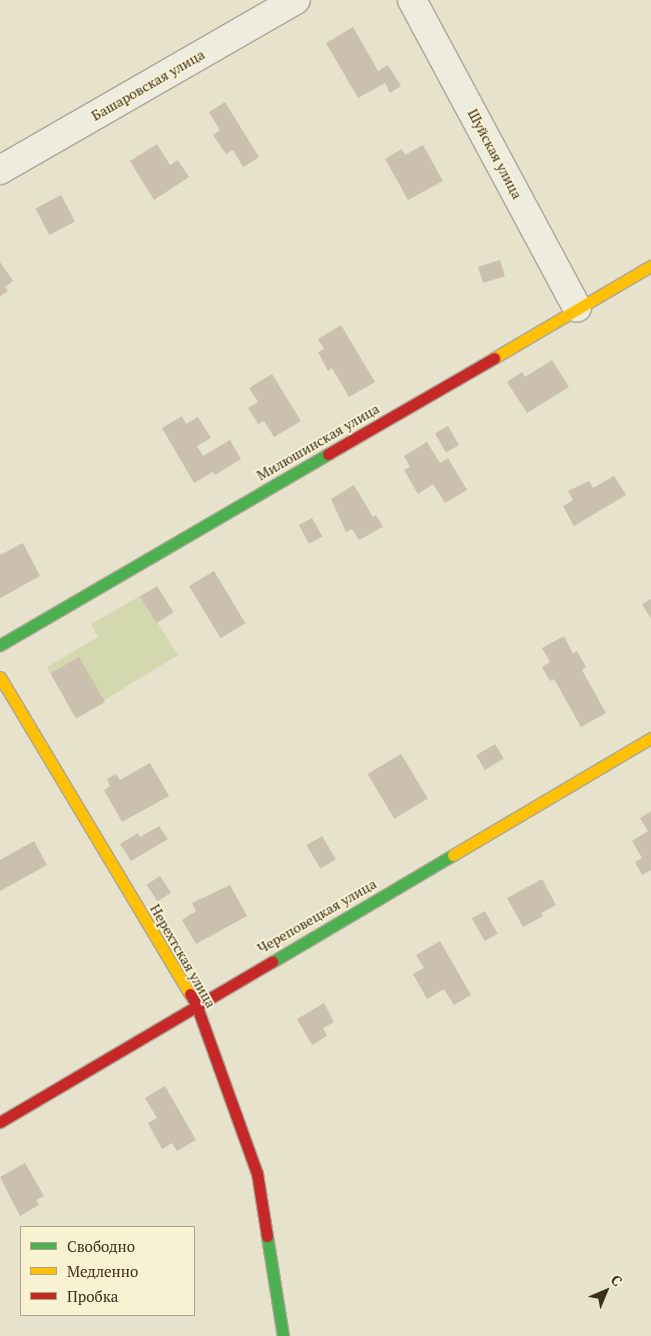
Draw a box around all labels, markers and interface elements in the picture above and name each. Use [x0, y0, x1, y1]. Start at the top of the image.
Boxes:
street label: Башаровская улица [88, 46, 208, 124]
street label: Шуйская улица [464, 106, 526, 202]
street label: Милюшинская улица [254, 400, 382, 484]
street label: Череповецкая улица [255, 875, 379, 957]
street label: Нерехтская улица [147, 901, 219, 1011]
legend [20, 1226, 195, 1316]
text: Свободно [67, 1236, 135, 1256]
text: Медленно [67, 1261, 138, 1281]
north arrow [581, 1266, 631, 1316]
text: С [607, 1270, 627, 1290]
text: Пробка [67, 1286, 118, 1306]

